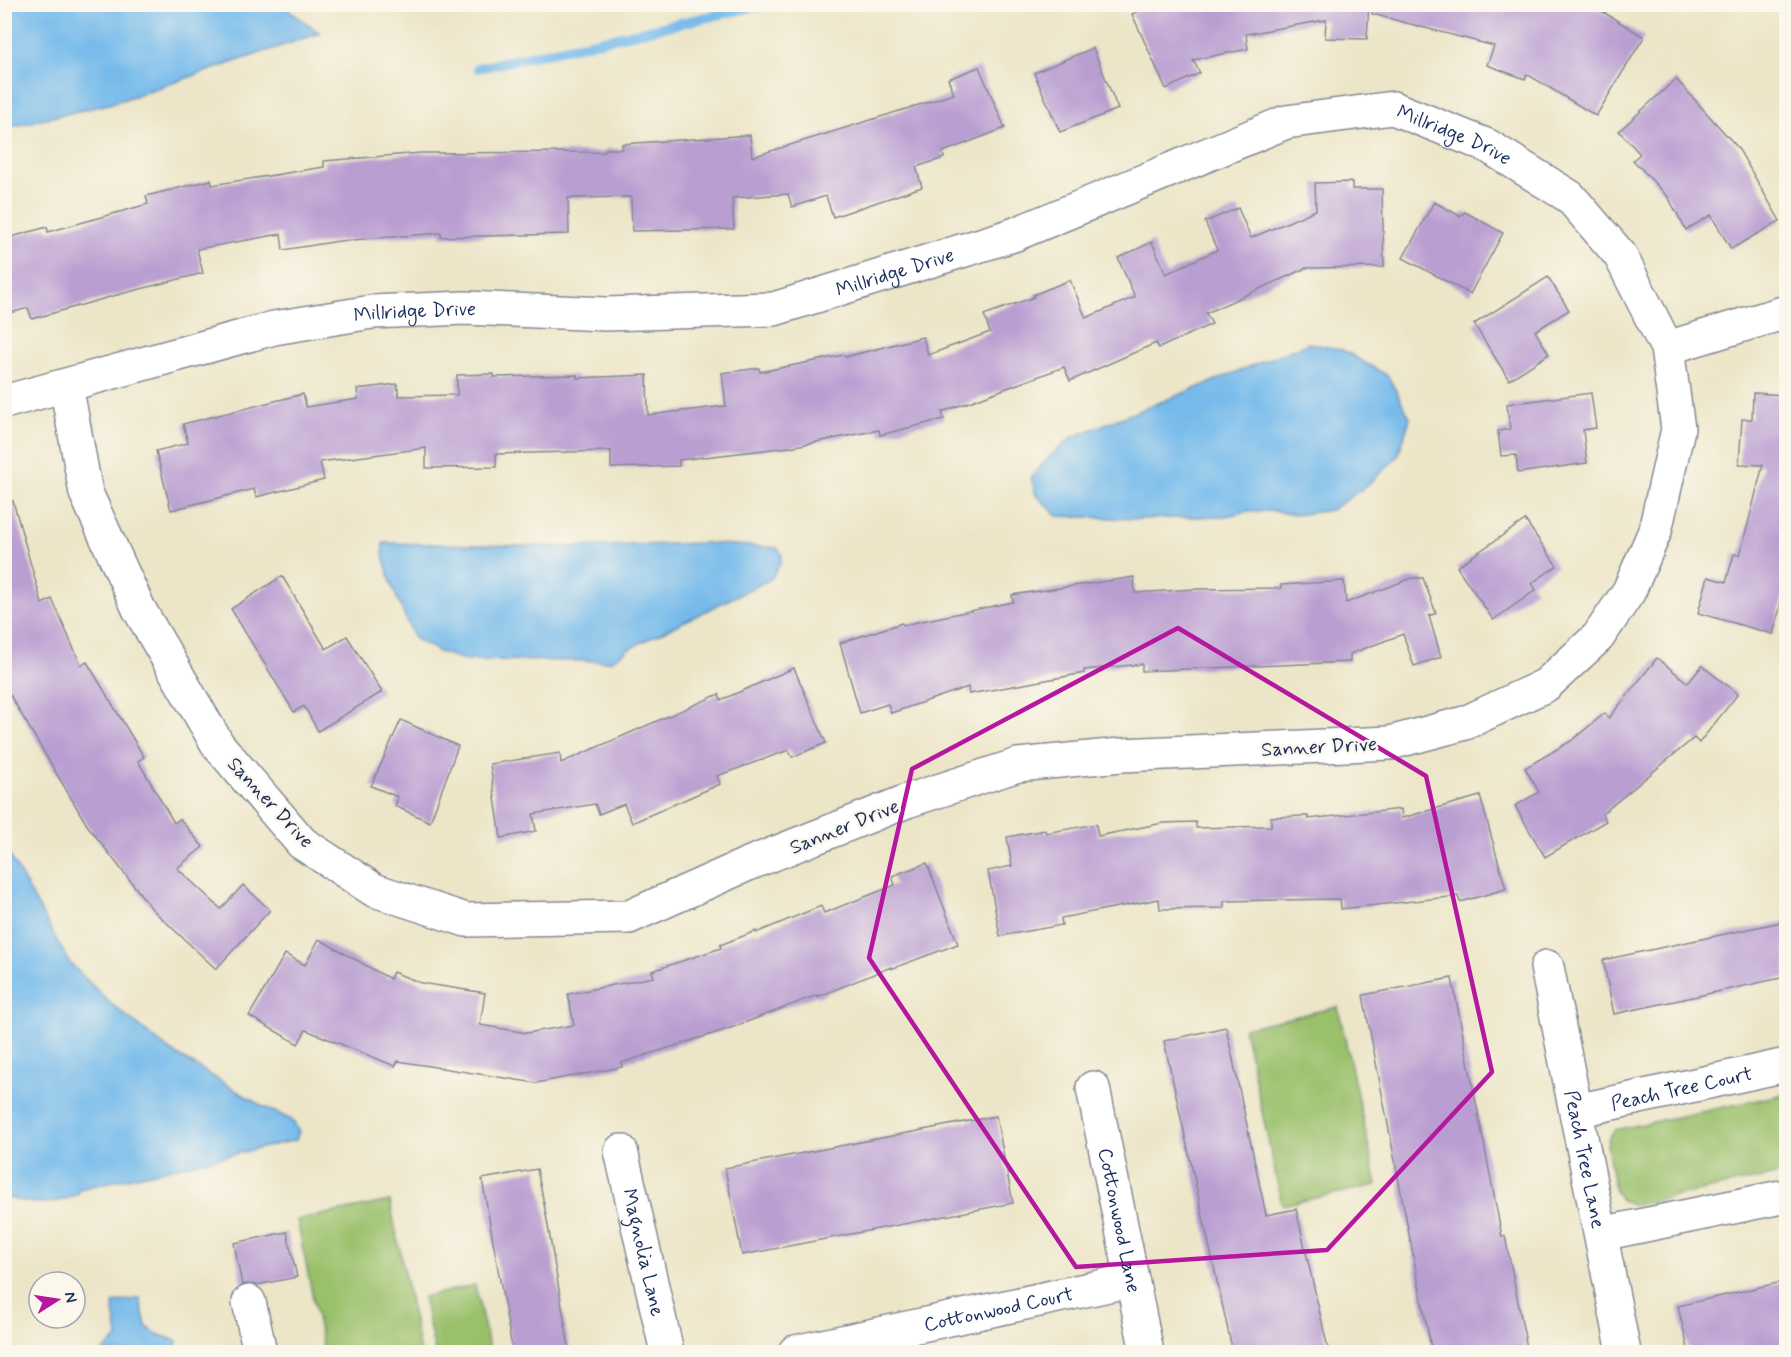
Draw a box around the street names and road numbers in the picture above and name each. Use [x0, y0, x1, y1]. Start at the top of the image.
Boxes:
street label: Millridge Drive [1393, 99, 1516, 172]
street label: Millridge Drive [833, 242, 958, 304]
street label: Millridge Drive [352, 296, 477, 330]
street label: Sanner Drive [1261, 731, 1378, 764]
street label: Sanner Drive [221, 752, 319, 855]
street label: Sanner Drive [786, 793, 903, 862]
street label: Peach Tree Court [1608, 1061, 1755, 1118]
street label: Peach Tree Lane [1557, 1088, 1611, 1231]
street label: Cottonwood Lane [1091, 1146, 1147, 1295]
street label: Magnolia Lane [615, 1186, 670, 1319]
street label: Cottonwood Court [921, 1281, 1076, 1339]

